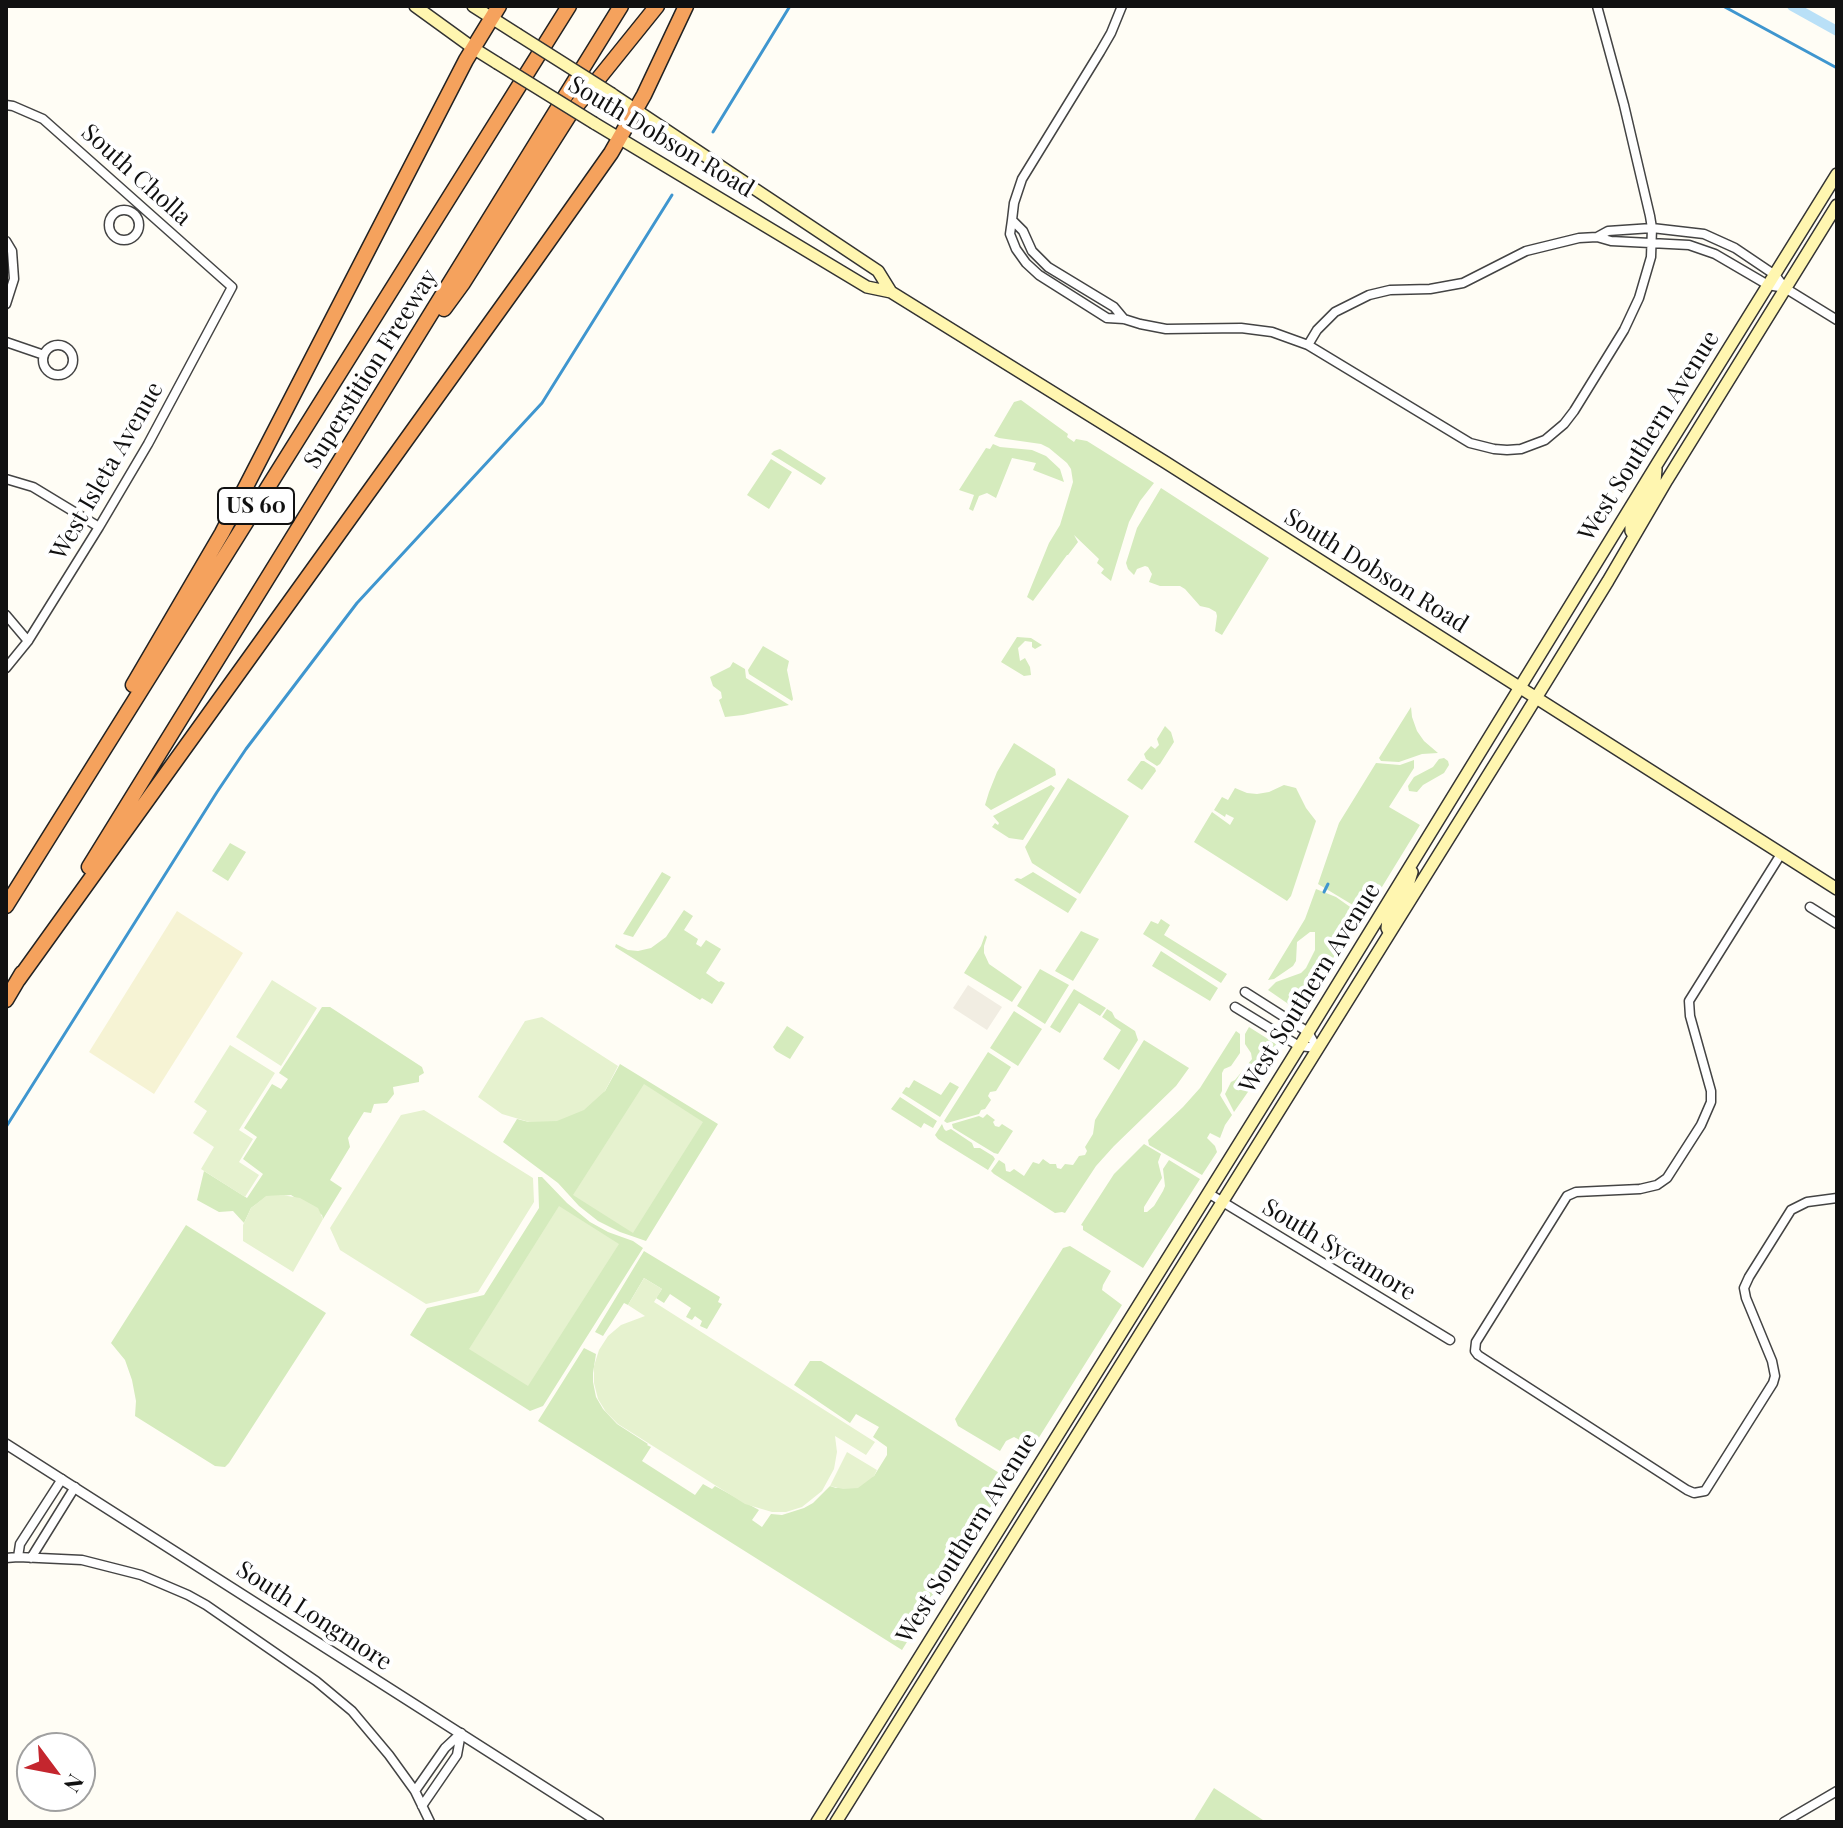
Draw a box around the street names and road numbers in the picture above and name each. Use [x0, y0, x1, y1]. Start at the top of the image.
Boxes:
street label: South Dobson Road [563, 70, 759, 204]
street label: South Cholla [75, 118, 197, 232]
street label: Superstition Freeway [298, 264, 444, 474]
street label: West Southern Avenue [1573, 326, 1725, 546]
street label: West Isleta Avenue [44, 377, 170, 565]
road number: US 60 [218, 488, 294, 524]
street label: South Dobson Road [1279, 503, 1473, 639]
street label: West Southern Avenue [1234, 878, 1386, 1098]
street label: South Sycamore [1257, 1193, 1421, 1307]
street label: West Southern Avenue [891, 1428, 1043, 1648]
street label: South Longmore [231, 1555, 397, 1677]

